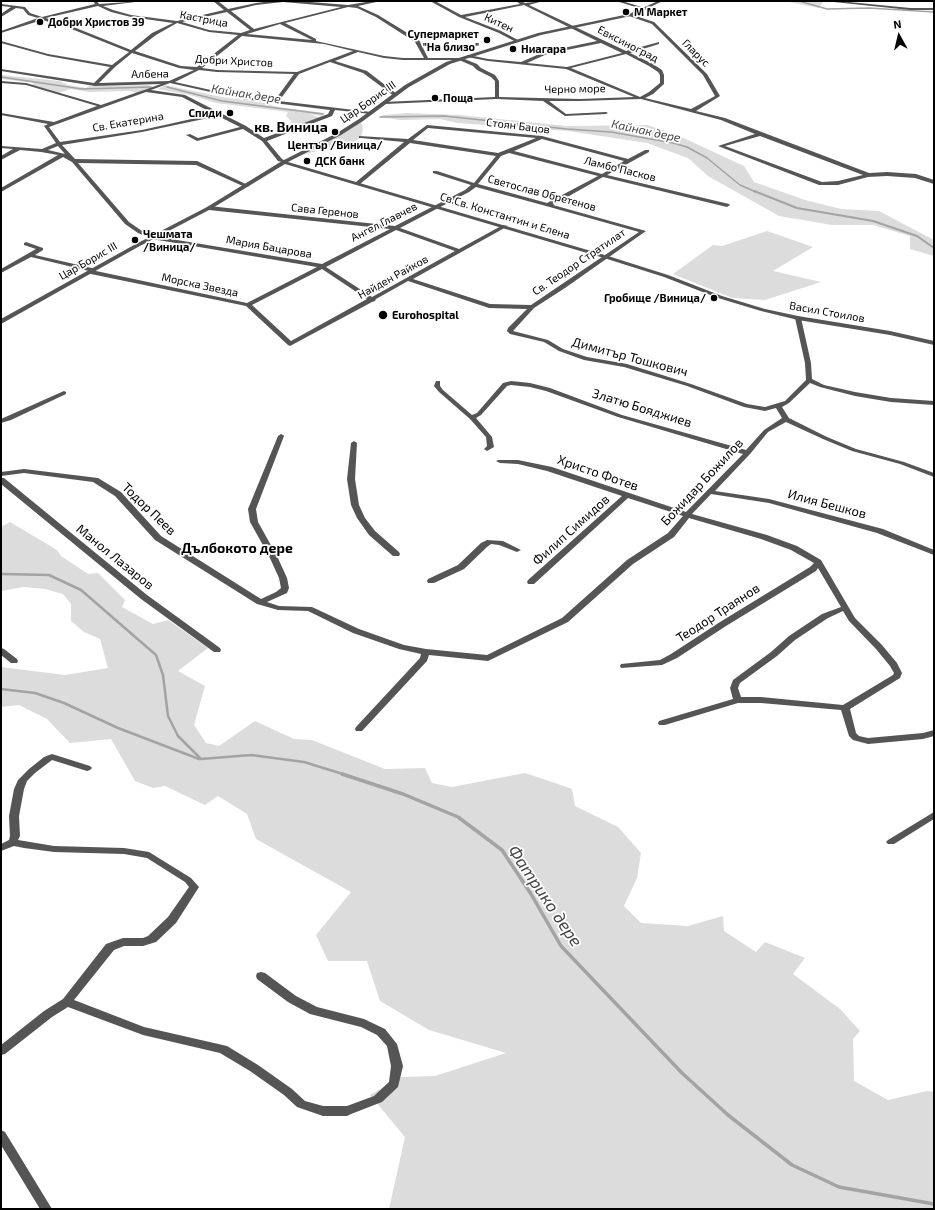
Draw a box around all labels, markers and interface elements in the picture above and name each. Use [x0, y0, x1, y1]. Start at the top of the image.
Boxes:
place label: М Маркет [634, 5, 687, 19]
marker: М Маркет [621, 7, 631, 17]
street label: Кастрица [179, 8, 229, 30]
street label: Китен [482, 11, 516, 35]
place label: Добри Христов 39 [48, 15, 144, 29]
north arrow [879, 16, 919, 56]
marker: Добри Христов 39 [35, 17, 45, 27]
text: N [892, 17, 902, 31]
street label: Евксиноград [595, 23, 661, 65]
place label: Супермаркет "На близо" [407, 27, 479, 53]
marker: Супермаркет "На близо" [482, 35, 492, 45]
street label: Гларус [680, 37, 712, 69]
place label: Ниагара [521, 42, 566, 56]
marker: Ниагара [508, 44, 518, 54]
street label: Добри Христов [195, 52, 273, 70]
street label: Албена [131, 67, 169, 81]
street label: Цар Борис III [338, 78, 398, 126]
water label: Кайнак дере [210, 81, 282, 107]
street label: Черно море [544, 82, 606, 96]
place label: Поща [443, 91, 473, 105]
marker: Поща [430, 93, 440, 103]
place label: Спиди [189, 106, 222, 120]
marker: Спиди [225, 108, 235, 118]
street label: Св. Екатерина [91, 109, 165, 135]
street label: Стоян Бацов [485, 116, 551, 136]
water label: Кайнак дере [610, 117, 682, 145]
district label: кв. Виница [254, 119, 328, 135]
marker: Център /Виница/ [330, 127, 340, 137]
place label: Център /Виница/ [287, 138, 383, 152]
place label: ДСК банк [315, 154, 365, 168]
street label: Ламбо Пасков [583, 154, 657, 184]
marker: ДСК банк [302, 156, 312, 166]
street label: Светослав Обретенов [486, 172, 598, 214]
street label: Св.Св. Константин и Елена [439, 190, 571, 242]
street label: Ангел Главчев [349, 200, 419, 244]
street label: Сава Геренов [290, 201, 360, 221]
street label: Св. Теодор Стратилат [530, 226, 628, 298]
place label: Чешмата /Виница/ [143, 227, 196, 253]
street label: Мария Бацарова [225, 233, 313, 261]
marker: Чешмата /Виница/ [130, 235, 140, 245]
street label: Цар Борис III [57, 239, 119, 283]
street label: Найден Райков [356, 252, 430, 302]
street label: Морска Звезда [160, 270, 240, 300]
place label: Гробище /Виница/ [604, 291, 706, 305]
marker: Гробище /Виница/ [709, 293, 719, 303]
street label: Васил Стоилов [788, 299, 866, 325]
place label: Eurohospital [392, 308, 459, 322]
marker: Eurohospital [377, 309, 389, 321]
street label: Димитър Тошкович [570, 334, 690, 380]
street label: Златю Бояджиев [590, 385, 694, 431]
street label: Божидар Божилов [658, 435, 746, 529]
street label: Христо Фотев [555, 452, 641, 494]
street label: Тодор Пеев [119, 479, 179, 539]
street label: Илия Бешков [786, 486, 868, 522]
street label: Филип Симидов [529, 491, 613, 569]
street label: Манол Лазаров [73, 521, 157, 593]
district label: Дълбокото дере [181, 540, 293, 556]
street label: Теодор Траянов [673, 580, 763, 646]
water label: Фатрико дере [503, 841, 587, 951]

